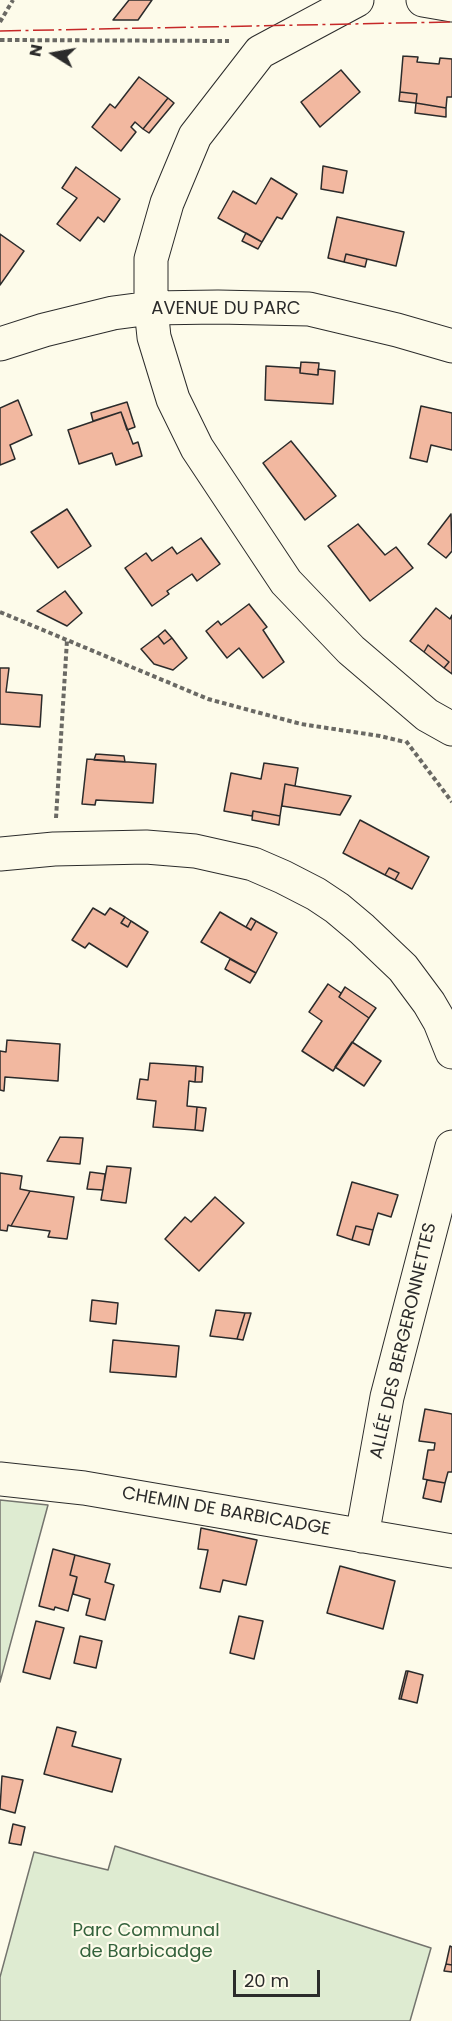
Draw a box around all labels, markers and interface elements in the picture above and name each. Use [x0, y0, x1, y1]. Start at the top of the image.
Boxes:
north arrow [24, 24, 84, 84]
text: N [23, 42, 48, 59]
street label: AVENUE DU PARC [151, 298, 301, 320]
street label: ALLÉE DES BERGERONNETTES [366, 1221, 442, 1461]
street label: CHEMIN DE BARBICADGE [120, 1483, 332, 1541]
park label: Parc Communal de Barbicadge [72, 1920, 220, 1962]
scale bar [236, 1958, 323, 1996]
text: 20 m [244, 1968, 289, 1993]

